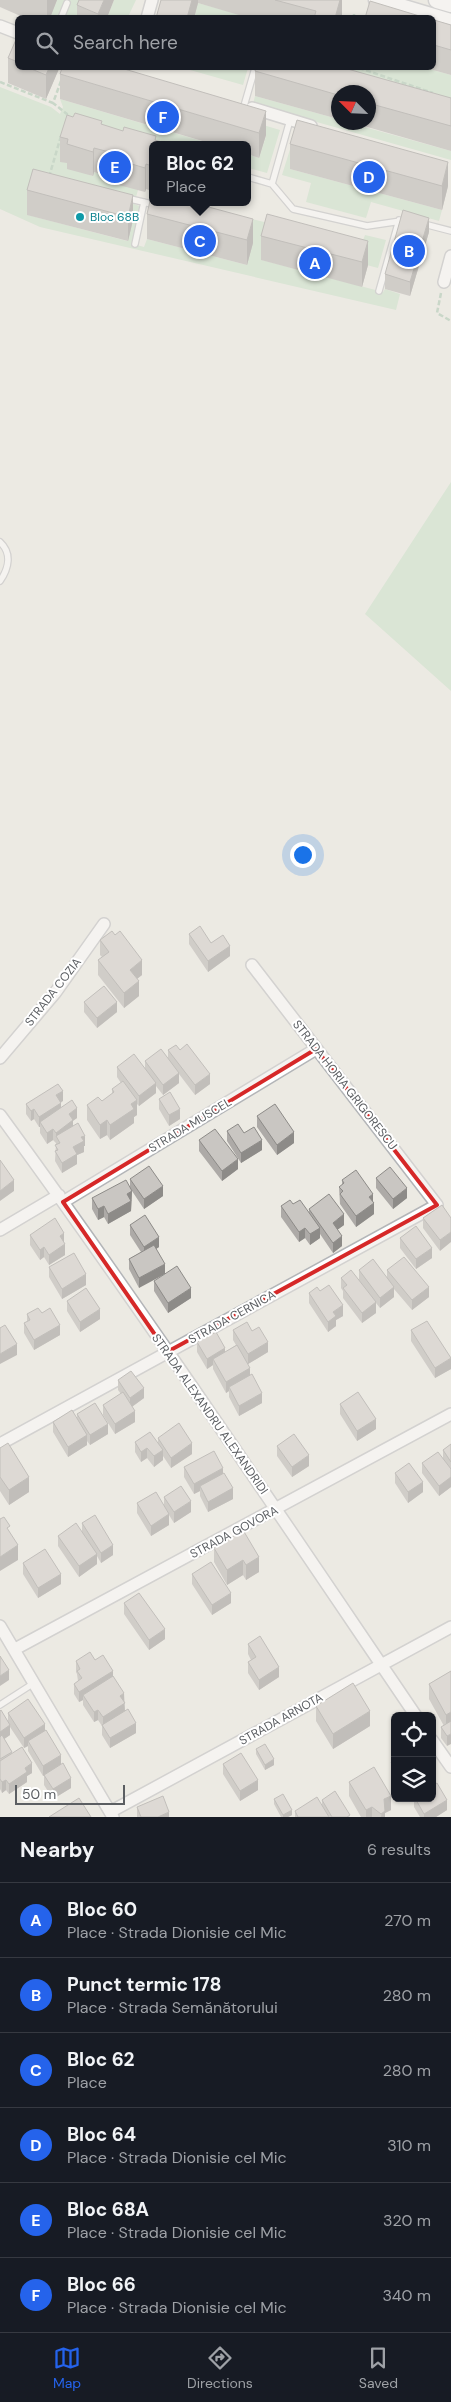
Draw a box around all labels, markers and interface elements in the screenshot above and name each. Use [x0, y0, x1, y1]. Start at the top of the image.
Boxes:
search box [15, 15, 436, 70]
icon: search [33, 29, 61, 57]
text: Search here [73, 30, 178, 55]
north arrow [331, 85, 376, 130]
pin: F [147, 98, 179, 136]
popup [149, 141, 251, 206]
pin: E [99, 148, 131, 186]
text: Bloc 62 [166, 151, 234, 176]
pin: D [353, 158, 385, 196]
text: Place [166, 176, 206, 197]
place label: Bloc 68B [90, 209, 139, 225]
marker: Bloc 68B [74, 211, 86, 223]
pin: C [184, 222, 216, 260]
pin: B [393, 232, 425, 270]
pin: A [299, 244, 331, 282]
your location [290, 842, 316, 868]
street label: STRADA COZIA [21, 955, 85, 1029]
street label: STRADA HORIA GRIGORESCU [289, 1017, 401, 1153]
street label: STRADA MUSCEL [146, 1094, 234, 1156]
street label: STRADA CERNICA [186, 1286, 278, 1348]
street label: STRADA ALEXANDRU ALEXANDRIDI [148, 1331, 272, 1497]
street label: STRADA GOVORA [187, 1502, 281, 1562]
street label: STRADA ARNOTA [236, 1689, 326, 1749]
map controls [391, 1712, 436, 1802]
button: locate [391, 1712, 436, 1757]
button: layers [391, 1757, 436, 1802]
scale bar [15, 1782, 125, 1805]
text: 50 m [22, 1785, 56, 1803]
text: Nearby [20, 1836, 94, 1864]
text: 6 results [367, 1839, 431, 1860]
text: Bloc 60 [67, 1897, 137, 1922]
text: A [30, 1910, 42, 1931]
text: 270 m [384, 1910, 431, 1931]
text: Place · Strada Dionisie cel Mic [67, 1922, 287, 1943]
text: Punct termic 178 [67, 1972, 222, 1997]
text: B [31, 1985, 41, 2006]
text: 280 m [383, 1985, 431, 2006]
text: Place · Strada Semănătorului [67, 1997, 278, 2018]
text: Bloc 62 [67, 2047, 135, 2072]
text: C [30, 2060, 42, 2081]
text: 280 m [383, 2060, 431, 2081]
text: Place [67, 2072, 107, 2093]
text: Bloc 64 [67, 2122, 136, 2147]
text: D [30, 2135, 42, 2156]
text: 310 m [387, 2135, 431, 2156]
text: Place · Strada Dionisie cel Mic [67, 2147, 287, 2168]
text: Bloc 68A [67, 2197, 149, 2222]
text: E [31, 2210, 41, 2231]
text: 320 m [383, 2210, 431, 2231]
text: Place · Strada Dionisie cel Mic [67, 2222, 287, 2243]
text: Bloc 66 [67, 2272, 136, 2297]
text: F [32, 2285, 40, 2306]
text: 340 m [382, 2285, 431, 2306]
text: Place · Strada Dionisie cel Mic [67, 2297, 287, 2318]
tab: Map [53, 2344, 81, 2392]
tab: Directions [187, 2344, 253, 2392]
tab: Saved [359, 2344, 398, 2392]

